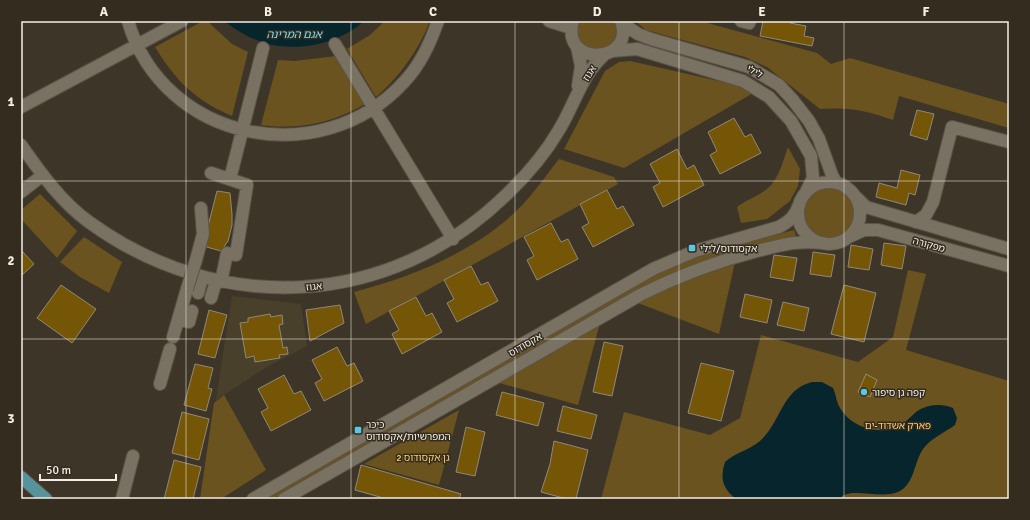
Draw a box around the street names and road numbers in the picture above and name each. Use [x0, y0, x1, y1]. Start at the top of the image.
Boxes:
street label: אגוז [580, 63, 599, 84]
street label: לילי [745, 63, 765, 81]
street label: מפקורה [911, 235, 947, 255]
street label: אגוז [305, 280, 323, 294]
street label: אקסודוס [507, 330, 544, 359]

